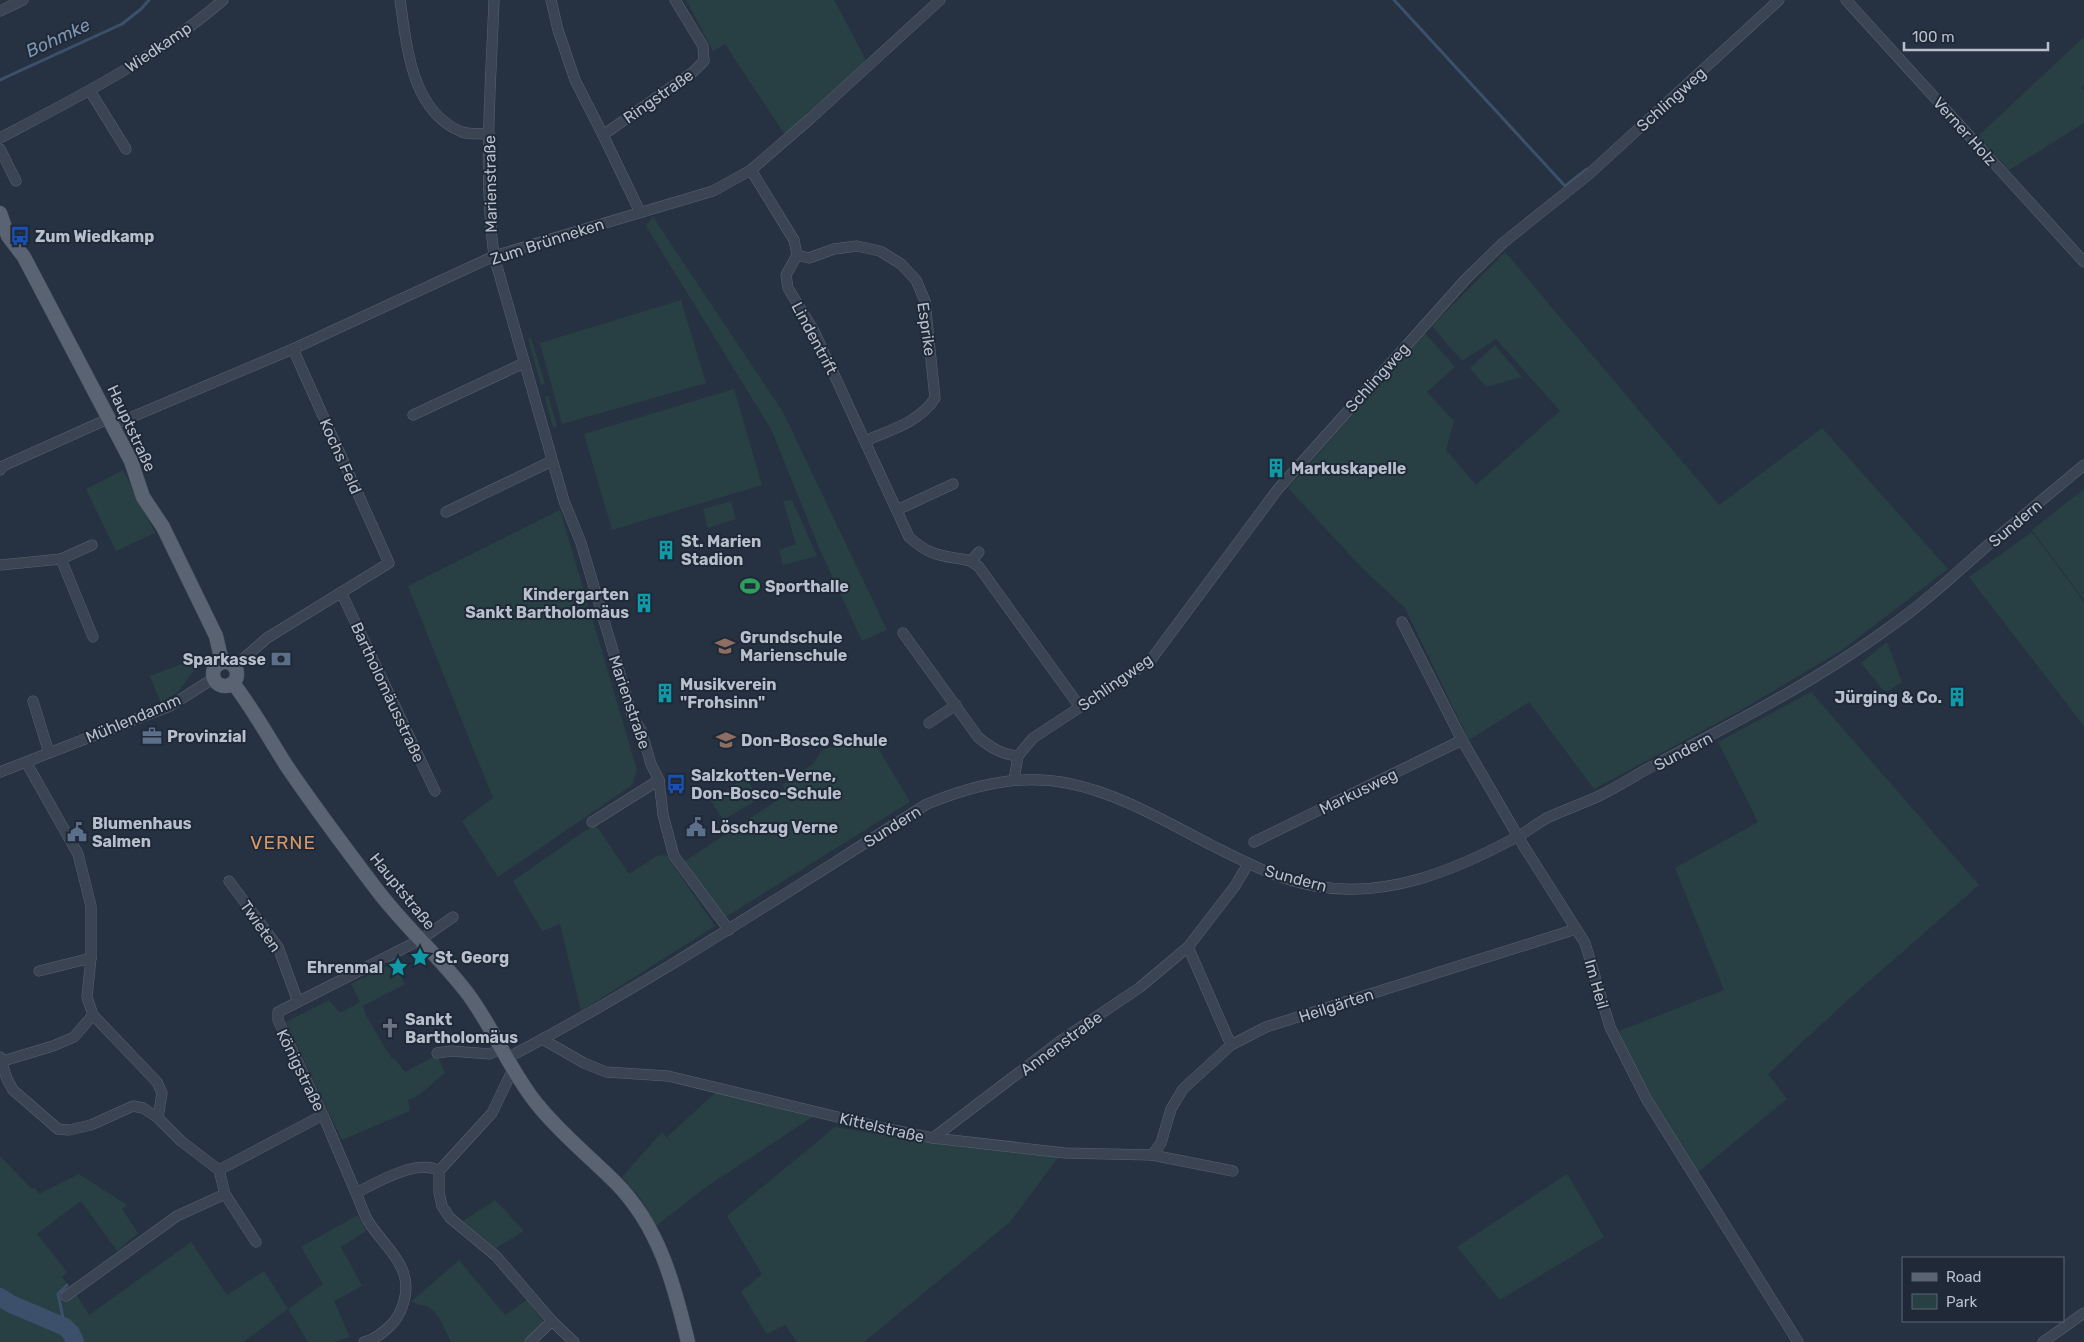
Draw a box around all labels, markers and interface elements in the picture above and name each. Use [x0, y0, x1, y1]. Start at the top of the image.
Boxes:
water label: Bohmke [22, 14, 94, 62]
street label: Wiedkamp [122, 18, 195, 77]
scale bar [1904, 20, 2048, 52]
text: 100 m [1912, 28, 1954, 46]
street label: Schlingweg [1633, 63, 1710, 135]
street label: Ringstraße [620, 65, 697, 127]
street label: Verner Holz [1929, 93, 2000, 170]
street label: Marienstraße [480, 135, 501, 233]
street label: Zum Brünneken [488, 214, 606, 269]
bus stop icon: Zum Wiedkamp [9, 225, 31, 247]
place label: Zum Wiedkamp [35, 227, 154, 246]
street label: Lindentrift [788, 299, 842, 378]
street label: Esprike [913, 301, 940, 357]
street label: Schlingweg [1341, 339, 1413, 416]
street label: Hauptstraße [103, 382, 160, 474]
street label: Kochs Feld [315, 416, 366, 497]
building icon: Markuskapelle [1265, 457, 1287, 479]
place label: Markuskapelle [1291, 459, 1406, 478]
street label: Sundern [1985, 496, 2046, 551]
place label: St. Marien Stadion [681, 532, 761, 569]
building icon: St. Marien Stadion [655, 539, 677, 561]
sports icon: Sporthalle [739, 575, 761, 597]
place label: Sporthalle [765, 577, 849, 596]
place label: Kindergarten Sankt Bartholomäus [465, 585, 629, 622]
building icon: Kindergarten Sankt Bartholomäus [633, 592, 655, 614]
street label: Bartholomäusstraße [347, 619, 428, 765]
place label: Grundschule Marienschule [740, 628, 847, 665]
school or university icon: Grundschule Marienschule [714, 635, 736, 657]
bank icon: Sparkasse [270, 648, 292, 670]
place label: Sparkasse [183, 650, 266, 669]
street label: Schlingweg [1074, 650, 1156, 715]
street label: Marienstraße [605, 653, 654, 751]
place label: Musikverein "Frohsinn" [680, 675, 777, 712]
building icon: Musikverein "Frohsinn" [654, 682, 676, 704]
building icon: Jürging & Co. [1946, 686, 1968, 708]
place label: Jürging & Co. [1835, 688, 1942, 707]
street label: Mühlendamm [83, 690, 184, 747]
office icon: Provinzial [141, 725, 163, 747]
place label: Provinzial [167, 727, 246, 746]
street label: Sundern [1651, 728, 1716, 775]
school or university icon: Don-Bosco Schule [715, 729, 737, 751]
place label: Don-Bosco Schule [741, 731, 887, 750]
street label: Markusweg [1316, 764, 1400, 819]
place label: Salzkotten-Verne, Don-Bosco-Schule [691, 766, 842, 803]
bus stop icon: Salzkotten-Verne, Don-Bosco-Schule [665, 773, 687, 795]
street label: Sundern [860, 802, 924, 851]
place label: Blumenhaus Salmen [92, 814, 192, 851]
public building icon: Löschzug Verne [685, 816, 707, 838]
place label: Löschzug Verne [711, 818, 838, 837]
public building icon: Blumenhaus Salmen [66, 821, 88, 843]
district label: VERNE [250, 831, 316, 854]
street label: Hauptstraße [366, 849, 439, 934]
street label: Sundern [1263, 861, 1329, 896]
street label: Twieten [236, 897, 285, 956]
place icon: St. Georg [409, 946, 431, 968]
place label: St. Georg [435, 948, 509, 967]
place icon: Ehrenmal [387, 956, 409, 978]
street label: Im Heil [1580, 957, 1613, 1011]
place label: Ehrenmal [307, 958, 383, 977]
street label: Heilgärten [1296, 984, 1376, 1026]
street label: Annenstraße [1017, 1007, 1106, 1079]
place label: Sankt Bartholomäus [405, 1010, 518, 1047]
church icon: Sankt Bartholomäus [379, 1017, 401, 1039]
street label: Königstraße [273, 1026, 329, 1114]
street label: Kittelstraße [838, 1109, 926, 1146]
legend [1902, 1257, 2064, 1322]
text: Road [1946, 1268, 1982, 1286]
text: Park [1946, 1293, 1977, 1311]

